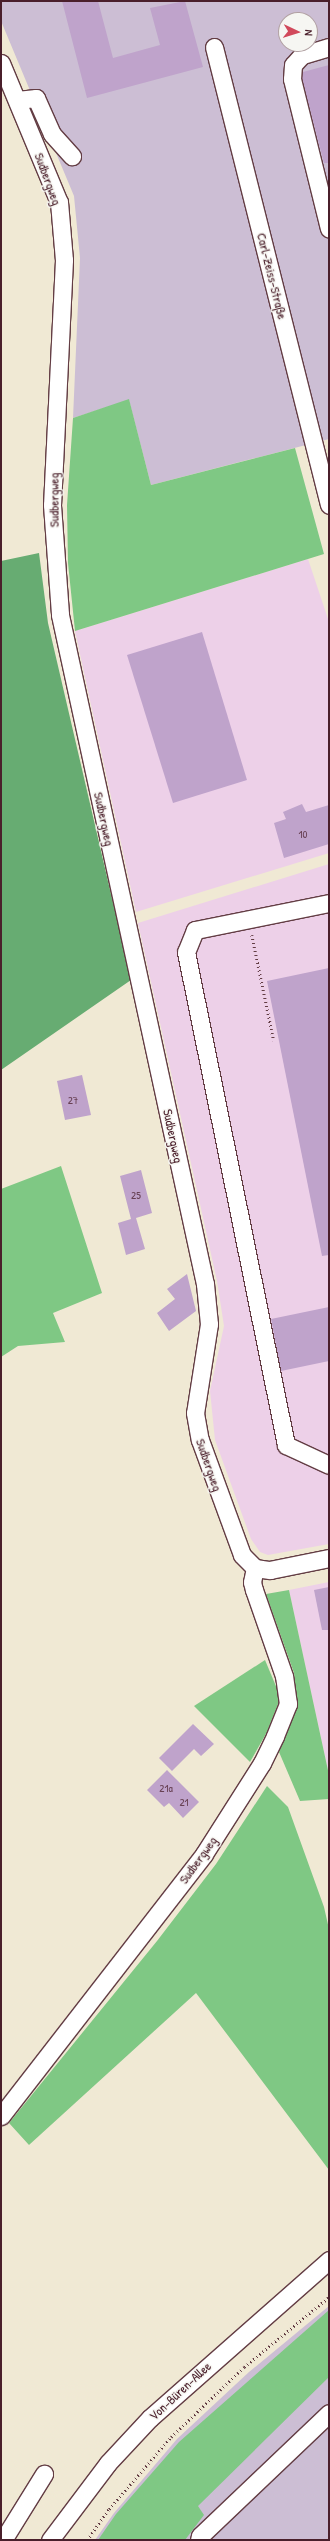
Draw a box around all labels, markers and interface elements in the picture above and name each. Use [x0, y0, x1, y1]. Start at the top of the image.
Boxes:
north arrow [278, 12, 318, 52]
text: N [302, 29, 316, 36]
street label: Sudbergweg [31, 151, 65, 207]
street label: Carl-Zeiss-Straße [254, 231, 290, 321]
street label: Sudbergweg [46, 473, 62, 527]
street label: Sudbergweg [91, 791, 117, 847]
house number: 10 [299, 827, 307, 841]
house number: 27 [68, 1093, 78, 1107]
street label: Sudbergweg [160, 1108, 186, 1164]
house number: 25 [131, 1188, 141, 1202]
street label: Sudbergweg [193, 1437, 225, 1493]
house number: 21a [159, 1781, 173, 1795]
house number: 21 [179, 1795, 189, 1809]
street label: Sudbergweg [176, 1833, 220, 1887]
street label: Von-Büren-Allee [146, 2358, 214, 2424]

